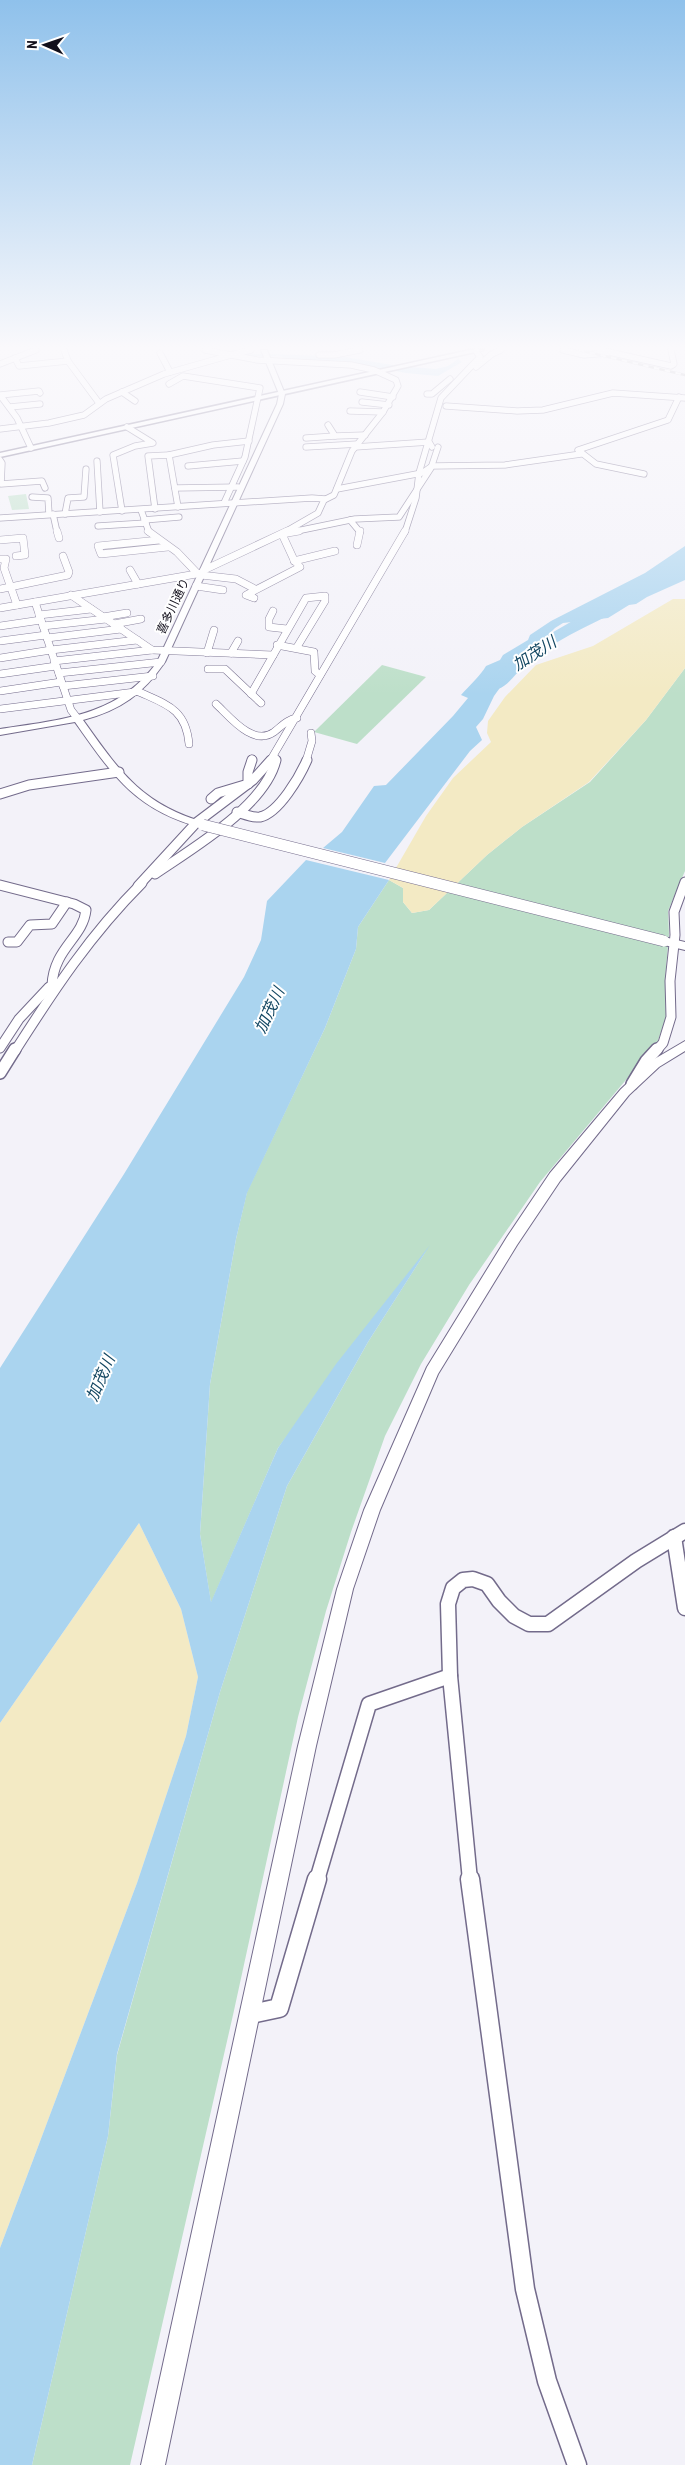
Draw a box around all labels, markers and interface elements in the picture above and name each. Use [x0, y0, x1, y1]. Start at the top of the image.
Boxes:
north arrow [20, 20, 70, 70]
text: N [24, 40, 40, 49]
street label: 喜多川通り [154, 576, 192, 636]
water label: 加茂川 [509, 631, 561, 674]
water label: 加茂川 [251, 983, 289, 1036]
water label: 加茂川 [82, 1351, 119, 1404]

